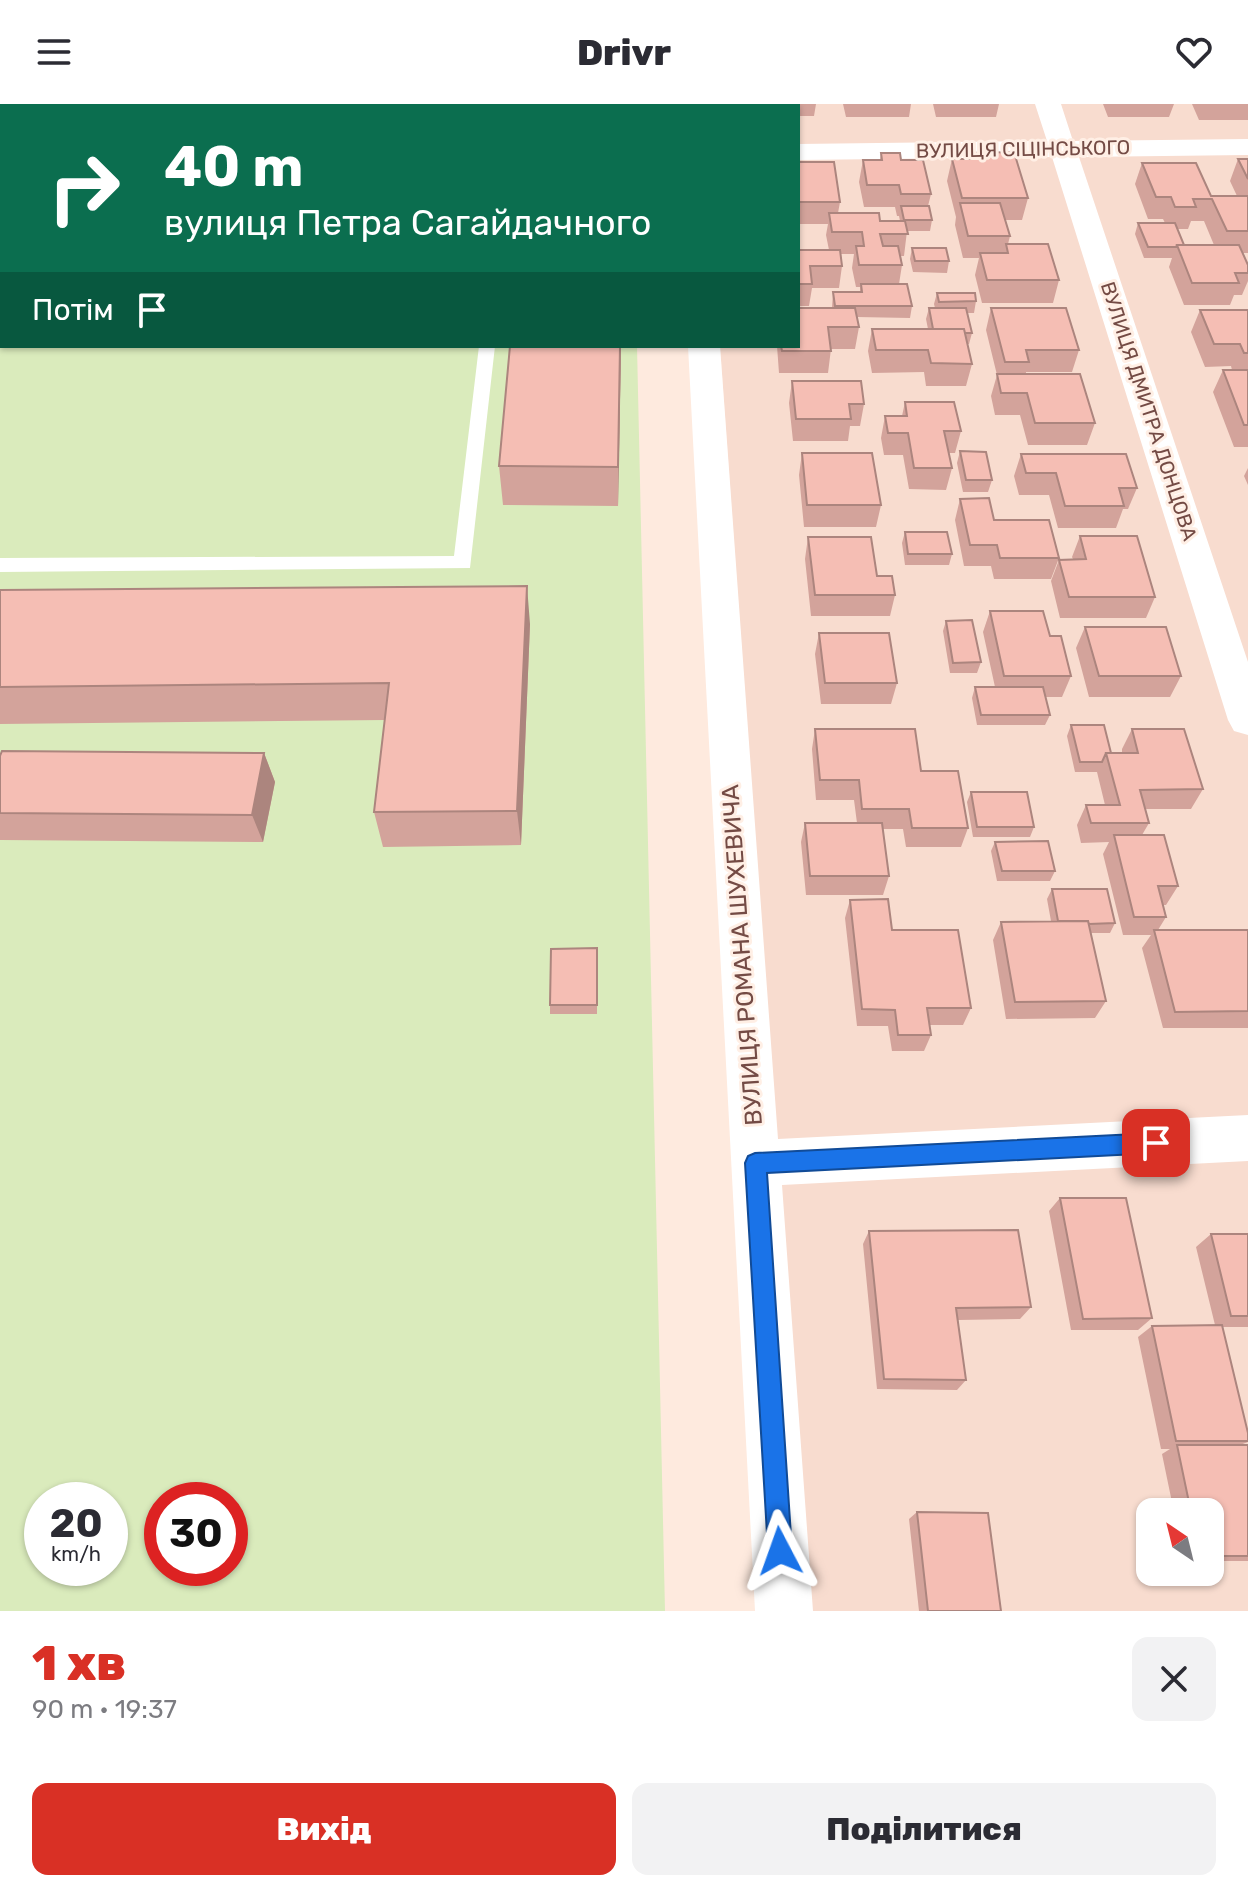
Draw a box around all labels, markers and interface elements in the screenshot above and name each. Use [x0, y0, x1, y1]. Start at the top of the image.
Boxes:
icon: menu [32, 30, 76, 74]
icon: heart [1172, 30, 1216, 74]
text: Drivr [577, 31, 671, 74]
text: 40 m [164, 134, 304, 200]
street label: ВУЛИЦЯ СІЦІНСЬКОГО [916, 135, 1130, 163]
icon: right [32, 136, 136, 240]
text: вулиця Петра Сагайдачного [164, 201, 652, 244]
street label: ВУЛИЦЯ ДМИТРА ДОНЦОВА [1096, 279, 1202, 543]
icon: arrive [130, 288, 174, 332]
text: Потім [32, 292, 114, 328]
street label: ВУЛИЦЯ РОМАНА ШУХЕВИЧА [716, 784, 768, 1126]
pin [1122, 1109, 1190, 1177]
icon: arrive [1134, 1121, 1178, 1165]
speed limit sign: 30 [144, 1482, 248, 1586]
north arrow [1136, 1498, 1224, 1586]
map controls [1136, 1498, 1224, 1586]
text: 20 [49, 1500, 103, 1547]
position arrow [738, 1509, 822, 1593]
text: km/h [51, 1542, 101, 1566]
text: 1 хв [32, 1635, 126, 1692]
button: close [1132, 1637, 1216, 1721]
text: 90 m · 19:37 [32, 1694, 177, 1725]
button: Вихід [32, 1783, 616, 1875]
button: Поділитися [632, 1783, 1216, 1875]

